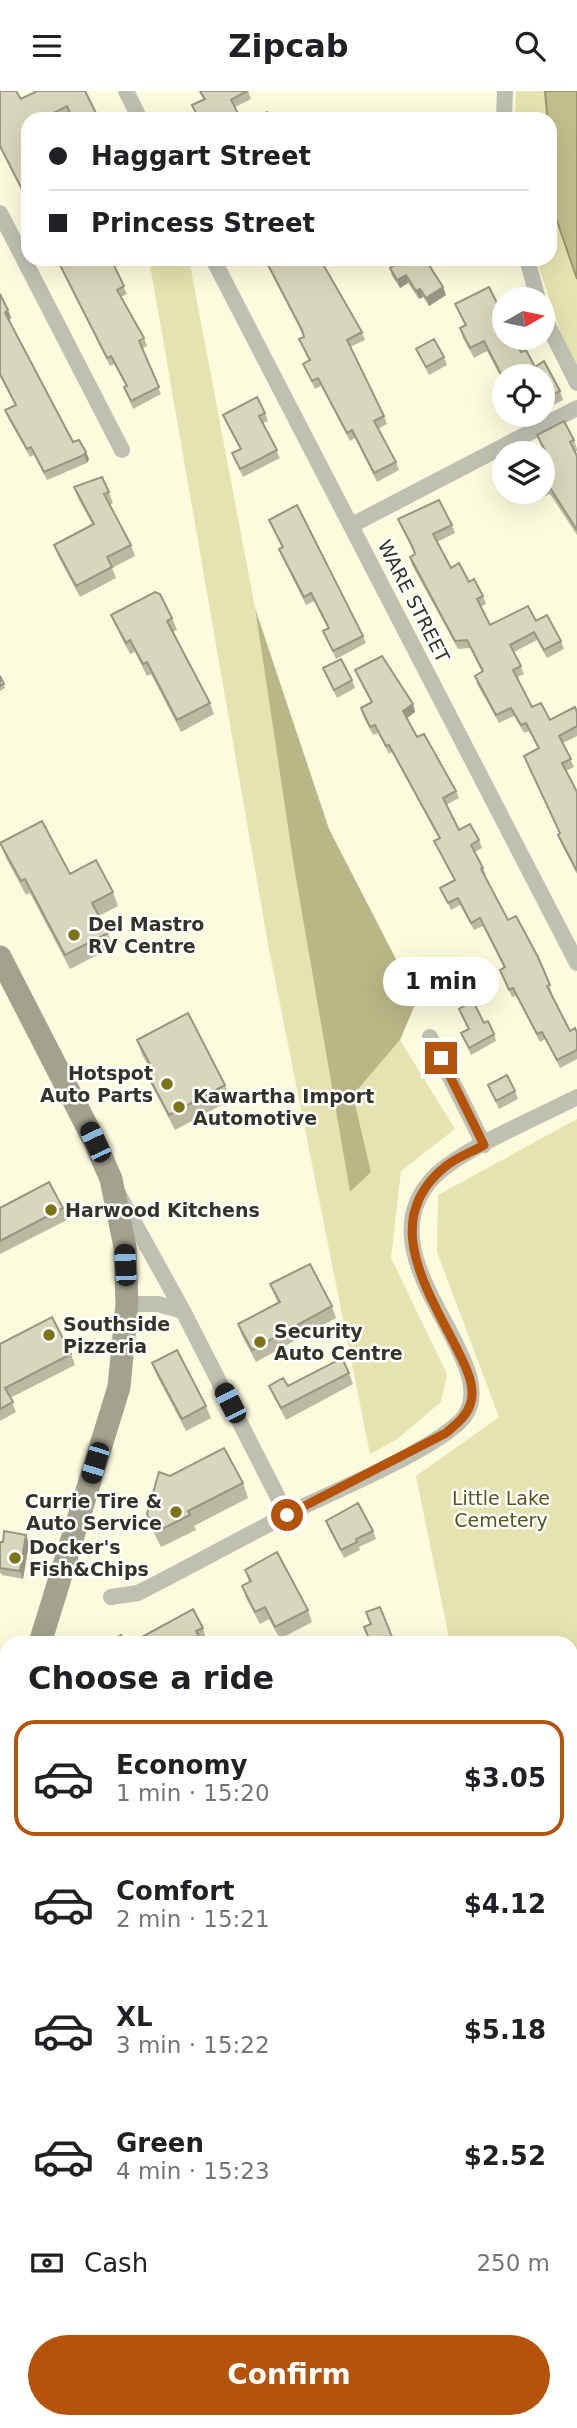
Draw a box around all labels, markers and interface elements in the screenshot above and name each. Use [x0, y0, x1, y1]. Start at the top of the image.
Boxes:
icon: menu [28, 27, 66, 65]
text: Zipcab [228, 27, 349, 65]
icon: search [511, 27, 549, 65]
text: Haggart Street [91, 141, 311, 171]
text: Princess Street [91, 208, 315, 238]
north arrow [492, 287, 555, 350]
map controls [492, 287, 555, 504]
button: locate [492, 364, 555, 427]
button: layers [492, 441, 555, 504]
street label: WARE STREET [374, 536, 455, 666]
place label: Del Mastro RV Centre [88, 913, 204, 957]
marker: Del Mastro RV Centre [66, 927, 82, 943]
callout: 1 min [383, 957, 499, 1005]
text: 1 min [405, 968, 477, 994]
route end [425, 1042, 457, 1074]
place label: Hotspot Auto Parts [40, 1062, 153, 1106]
marker: Hotspot Auto Parts [159, 1076, 175, 1092]
place label: Kawartha Import Automotive [193, 1085, 374, 1129]
marker: Kawartha Import Automotive [171, 1099, 187, 1115]
car [77, 1119, 114, 1165]
place label: Harwood Kitchens [65, 1199, 260, 1221]
marker: Harwood Kitchens [43, 1202, 59, 1218]
car [114, 1243, 137, 1287]
place label: Southside Pizzeria [63, 1313, 170, 1357]
place label: Security Auto Centre [274, 1320, 403, 1364]
marker: Southside Pizzeria [41, 1327, 57, 1343]
marker: Security Auto Centre [252, 1334, 268, 1350]
car [212, 1380, 249, 1426]
car [79, 1440, 112, 1486]
park label: Little Lake Cemetery [452, 1487, 550, 1531]
place label: Currie Tire & Auto Service [25, 1490, 162, 1534]
route start [271, 1499, 303, 1531]
marker: Currie Tire & Auto Service [168, 1504, 184, 1520]
place label: Docker's Fish&Chips [29, 1536, 149, 1580]
marker: Docker's Fish&Chips [7, 1550, 23, 1566]
text: Choose a ride [28, 1659, 274, 1697]
icon: car [32, 1747, 95, 1810]
text: Economy [116, 1750, 247, 1780]
text: $3.05 [464, 1763, 546, 1793]
text: 1 min · 15:20 [116, 1780, 270, 1806]
icon: car [32, 1873, 95, 1936]
text: Comfort [116, 1876, 234, 1906]
text: $4.12 [464, 1889, 546, 1919]
text: 2 min · 15:21 [116, 1906, 270, 1932]
icon: car [32, 1999, 95, 2062]
text: XL [116, 2002, 153, 2032]
text: $5.18 [464, 2015, 546, 2045]
text: 3 min · 15:22 [116, 2032, 270, 2058]
icon: car [32, 2125, 95, 2188]
text: Green [116, 2128, 204, 2158]
text: $2.52 [464, 2141, 546, 2171]
text: 4 min · 15:23 [116, 2158, 270, 2184]
icon: cash [28, 2244, 66, 2282]
text: Cash [84, 2248, 148, 2278]
text: 250 m [476, 2250, 550, 2276]
button: Confirm [28, 2335, 550, 2415]

